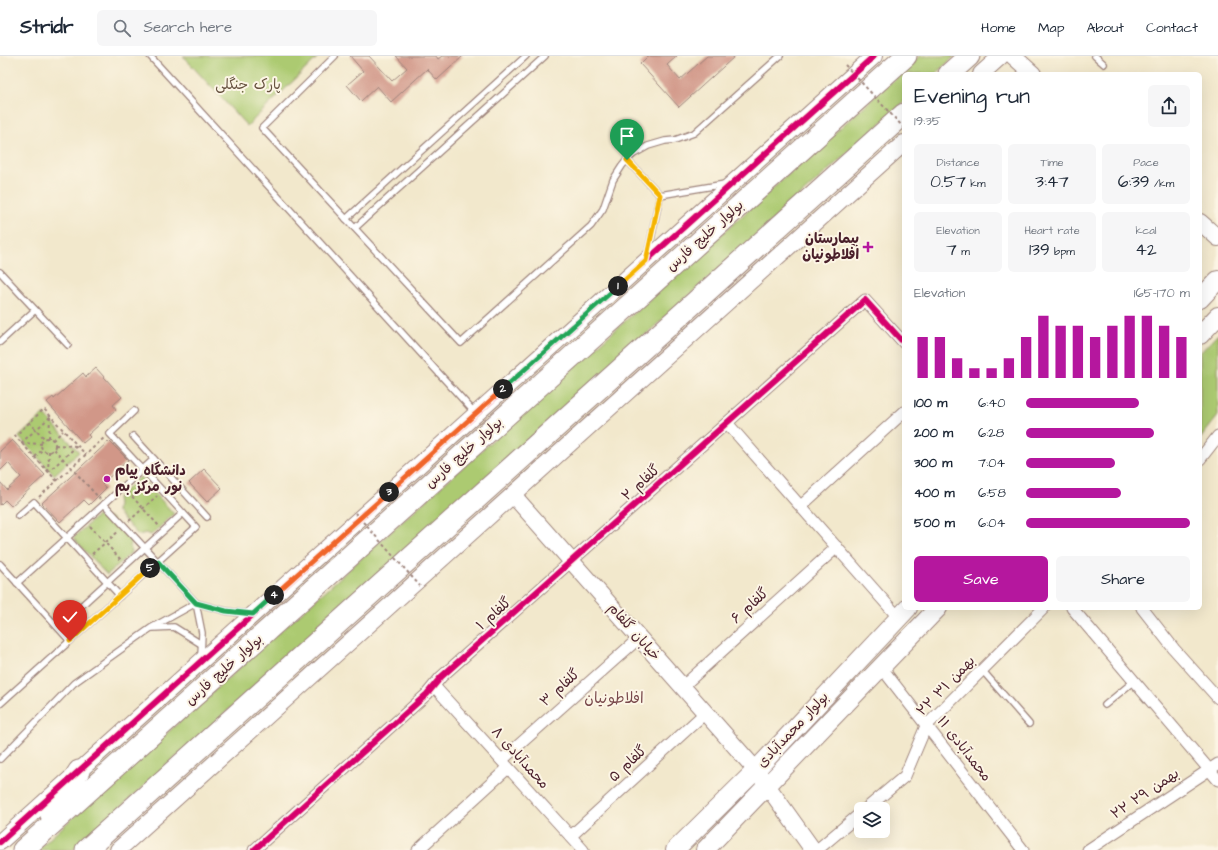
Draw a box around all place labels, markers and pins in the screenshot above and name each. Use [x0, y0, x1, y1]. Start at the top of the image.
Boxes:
pin [610, 119, 644, 160]
place label: بیمارستان افلاطونیان [802, 229, 859, 265]
marker: بیمارستان افلاطونیان [862, 241, 874, 253]
pin: 1 [608, 276, 628, 296]
pin: 2 [493, 379, 513, 399]
place label: دانشگاه پیام نور مرکز بم [115, 461, 186, 497]
marker: دانشگاه پیام نور مرکز بم [102, 474, 112, 484]
pin: 3 [379, 482, 399, 502]
pin: 5 [140, 558, 160, 578]
pin: 4 [264, 585, 284, 605]
pin [53, 600, 87, 641]

